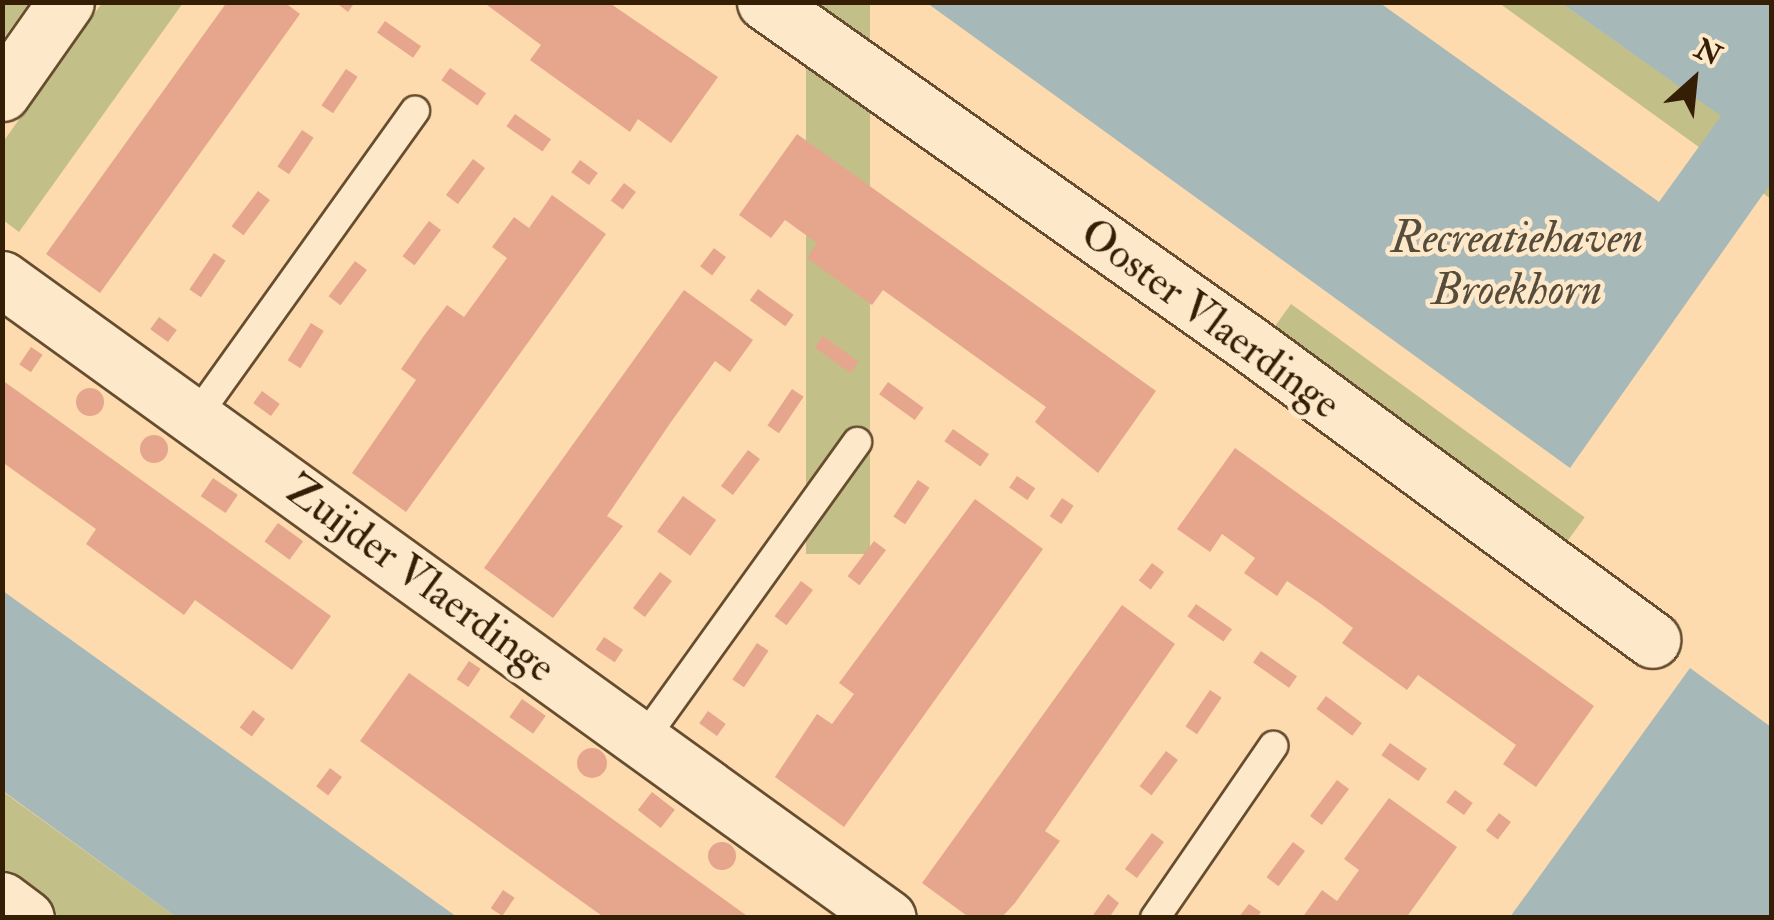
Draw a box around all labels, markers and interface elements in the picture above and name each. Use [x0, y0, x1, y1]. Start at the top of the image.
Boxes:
north arrow [1644, 30, 1744, 130]
text: N [1689, 32, 1727, 74]
street label: Ooster Vlaerdinge [1071, 208, 1349, 430]
water label: Recreatiehaven Broekhorn [1391, 212, 1643, 318]
street label: Zuijder Vlaerdinge [276, 465, 564, 693]

